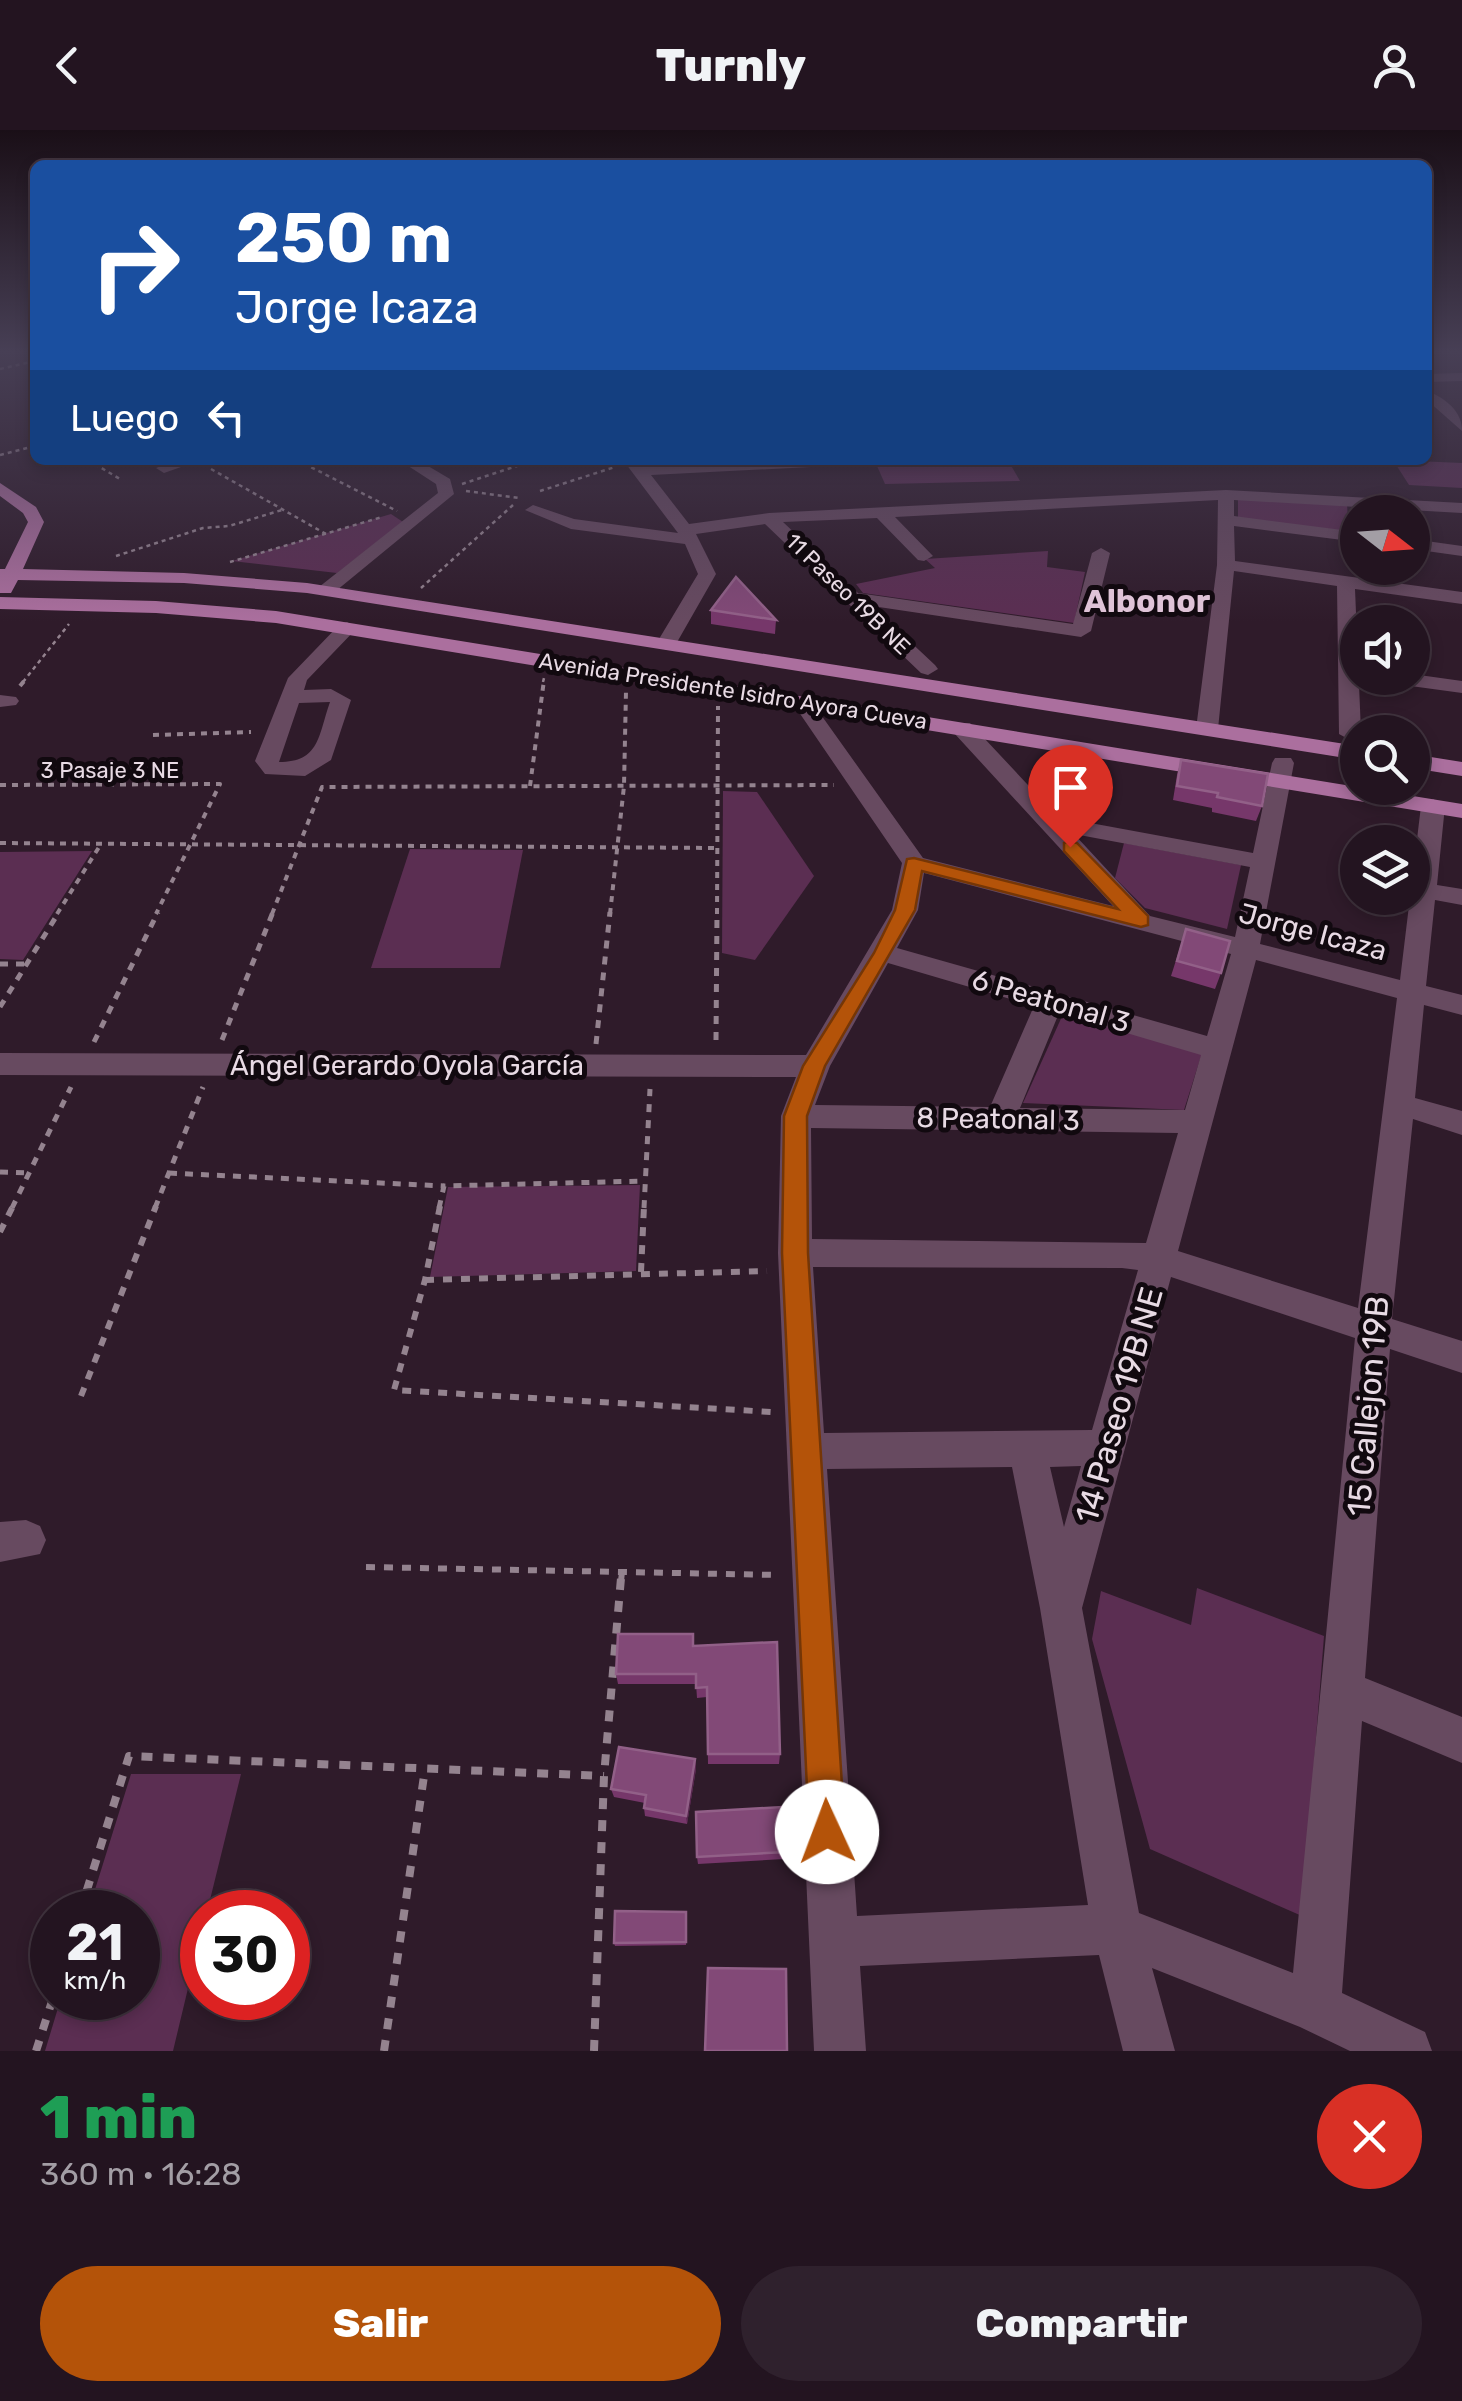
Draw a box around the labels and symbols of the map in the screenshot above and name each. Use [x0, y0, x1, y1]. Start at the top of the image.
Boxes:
north arrow [1340, 495, 1430, 585]
street label: 11 Paseo 19B NE [780, 528, 916, 660]
district label: Albonor [1084, 582, 1211, 620]
street label: Avenida Presidente Isidro Ayora Cueva [537, 647, 929, 735]
pin [1028, 745, 1113, 848]
street label: 3 Pasaje 3 NE [41, 757, 179, 784]
street label: Jorge Icaza [1235, 896, 1391, 968]
street label: 6 Peatonal 3 [968, 963, 1134, 1039]
street label: Ángel Gerardo Oyola García [230, 1049, 584, 1082]
street label: 8 Peatonal 3 [916, 1101, 1080, 1137]
street label: 14 Paseo 19B NE [1067, 1283, 1171, 1527]
street label: 15 Callejon 19B [1339, 1294, 1397, 1518]
position arrow [775, 1780, 879, 1884]
speed limit sign: 30 [180, 1890, 310, 2020]

